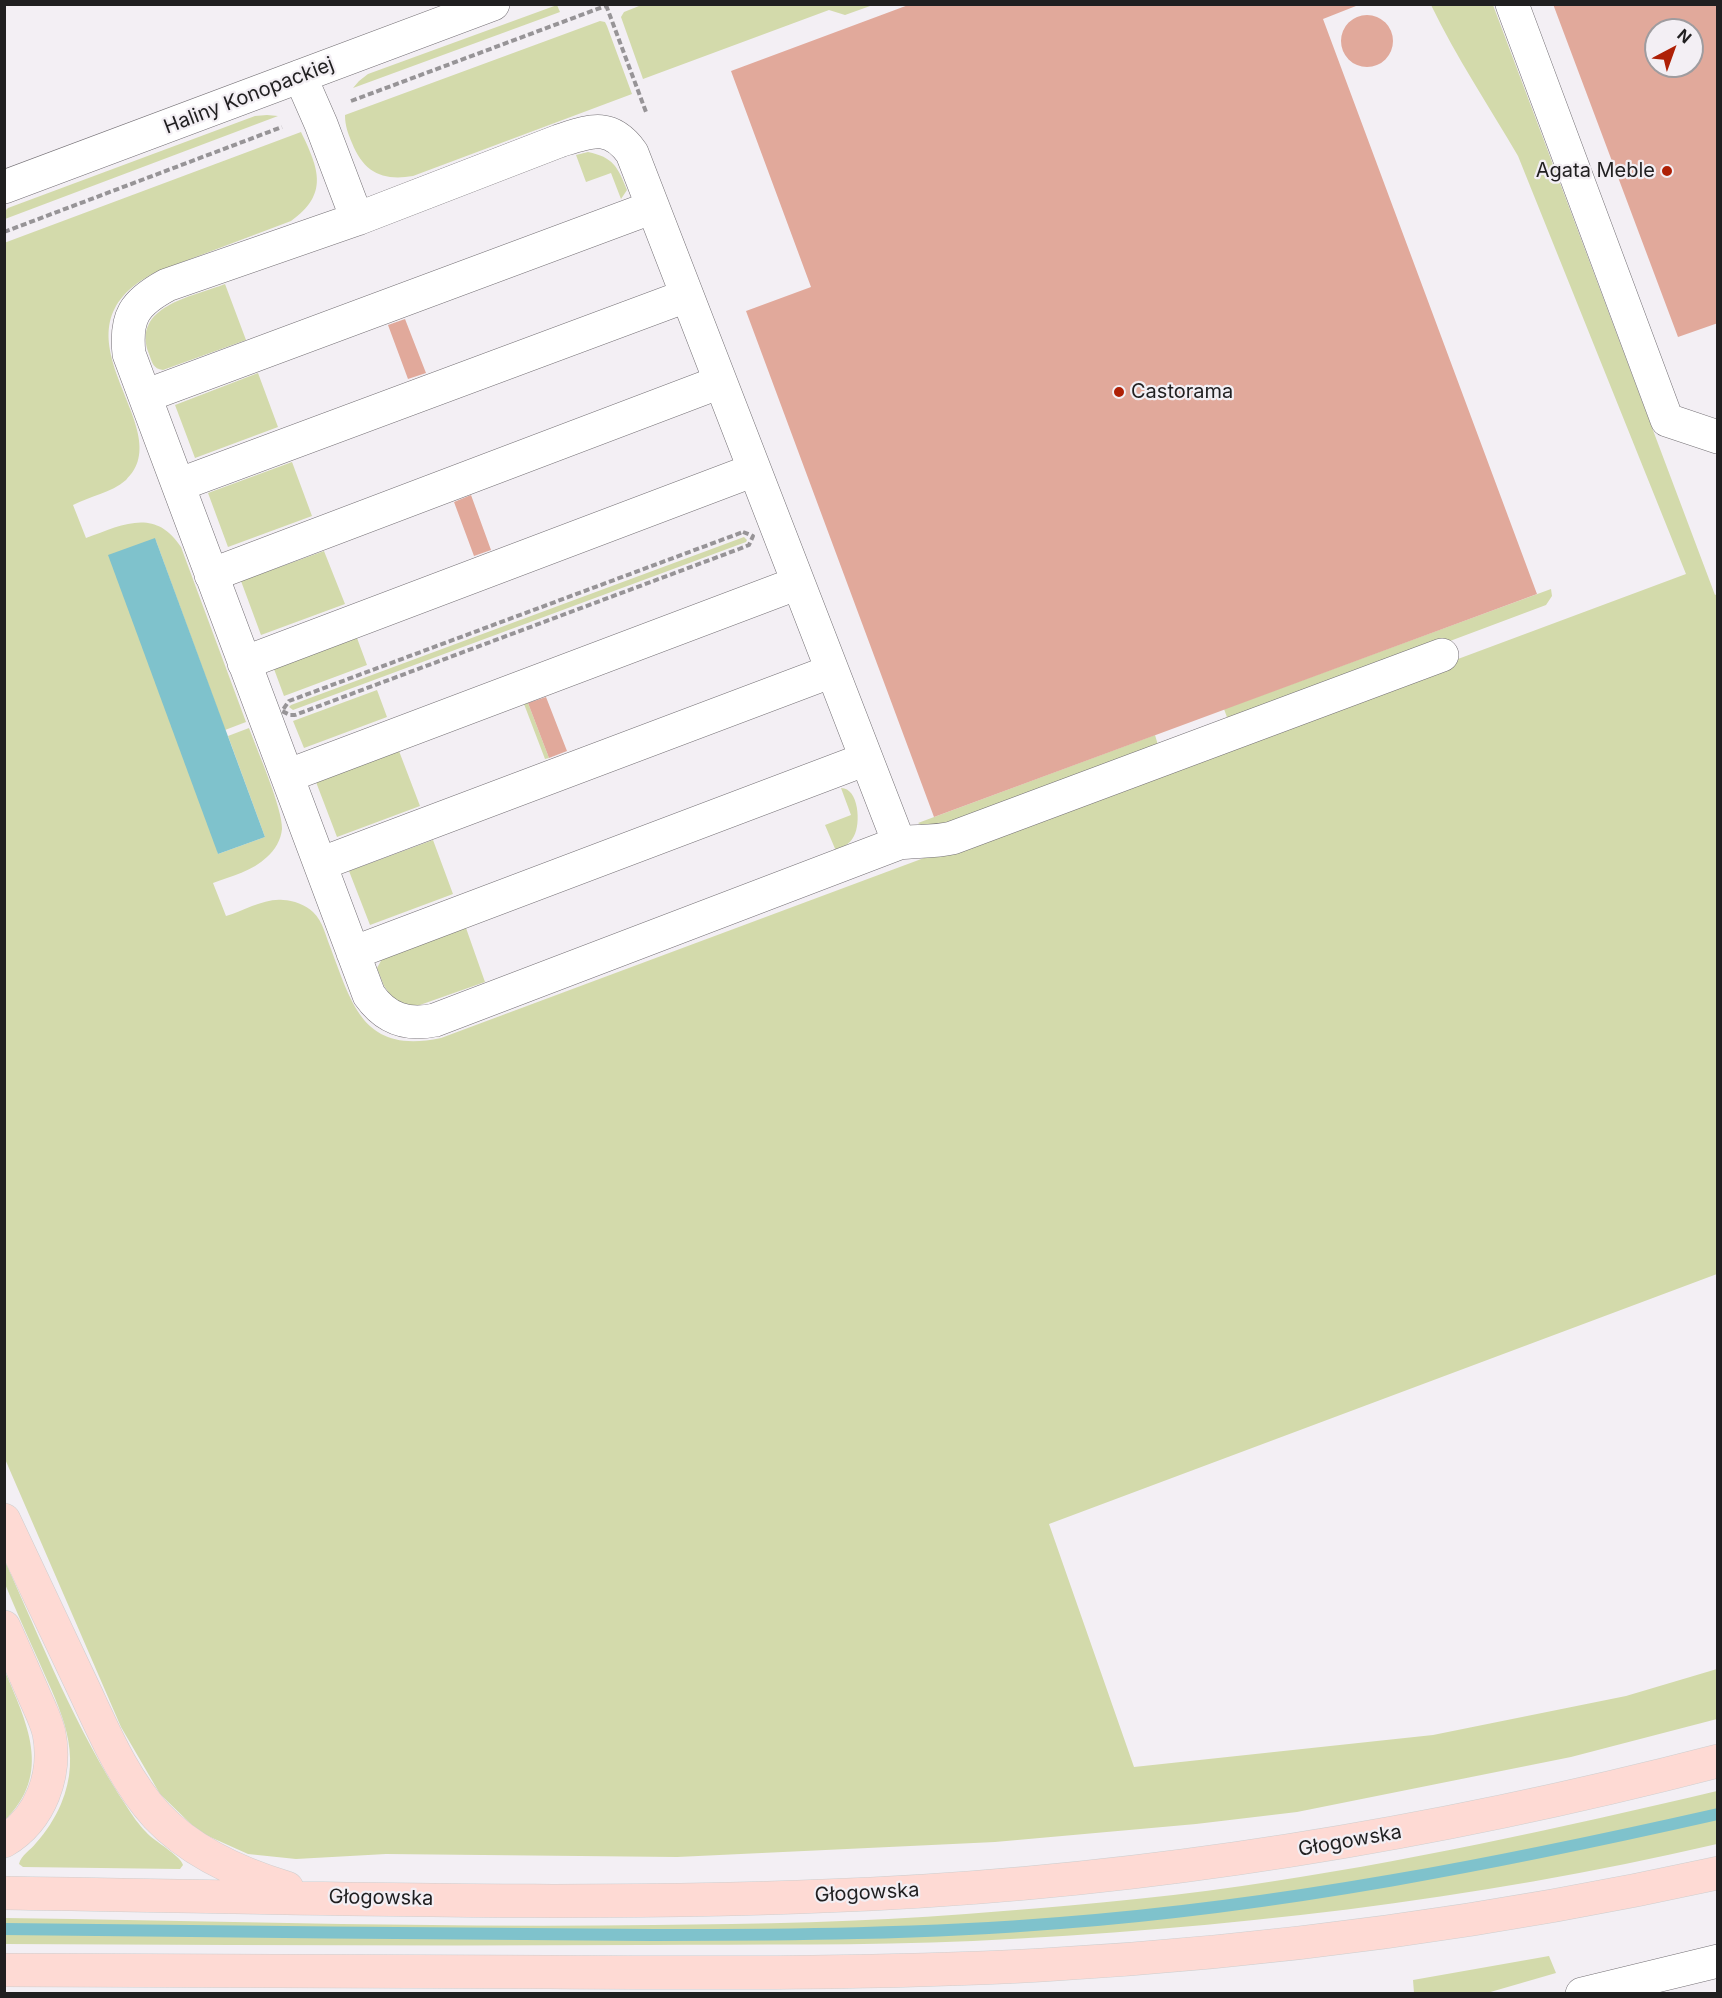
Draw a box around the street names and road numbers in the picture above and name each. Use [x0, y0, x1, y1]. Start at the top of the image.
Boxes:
street label: Haliny Konopackiej [161, 53, 337, 139]
street label: Głogowska [1296, 1820, 1404, 1862]
street label: Głogowska [814, 1878, 920, 1908]
street label: Głogowska [328, 1885, 434, 1911]

